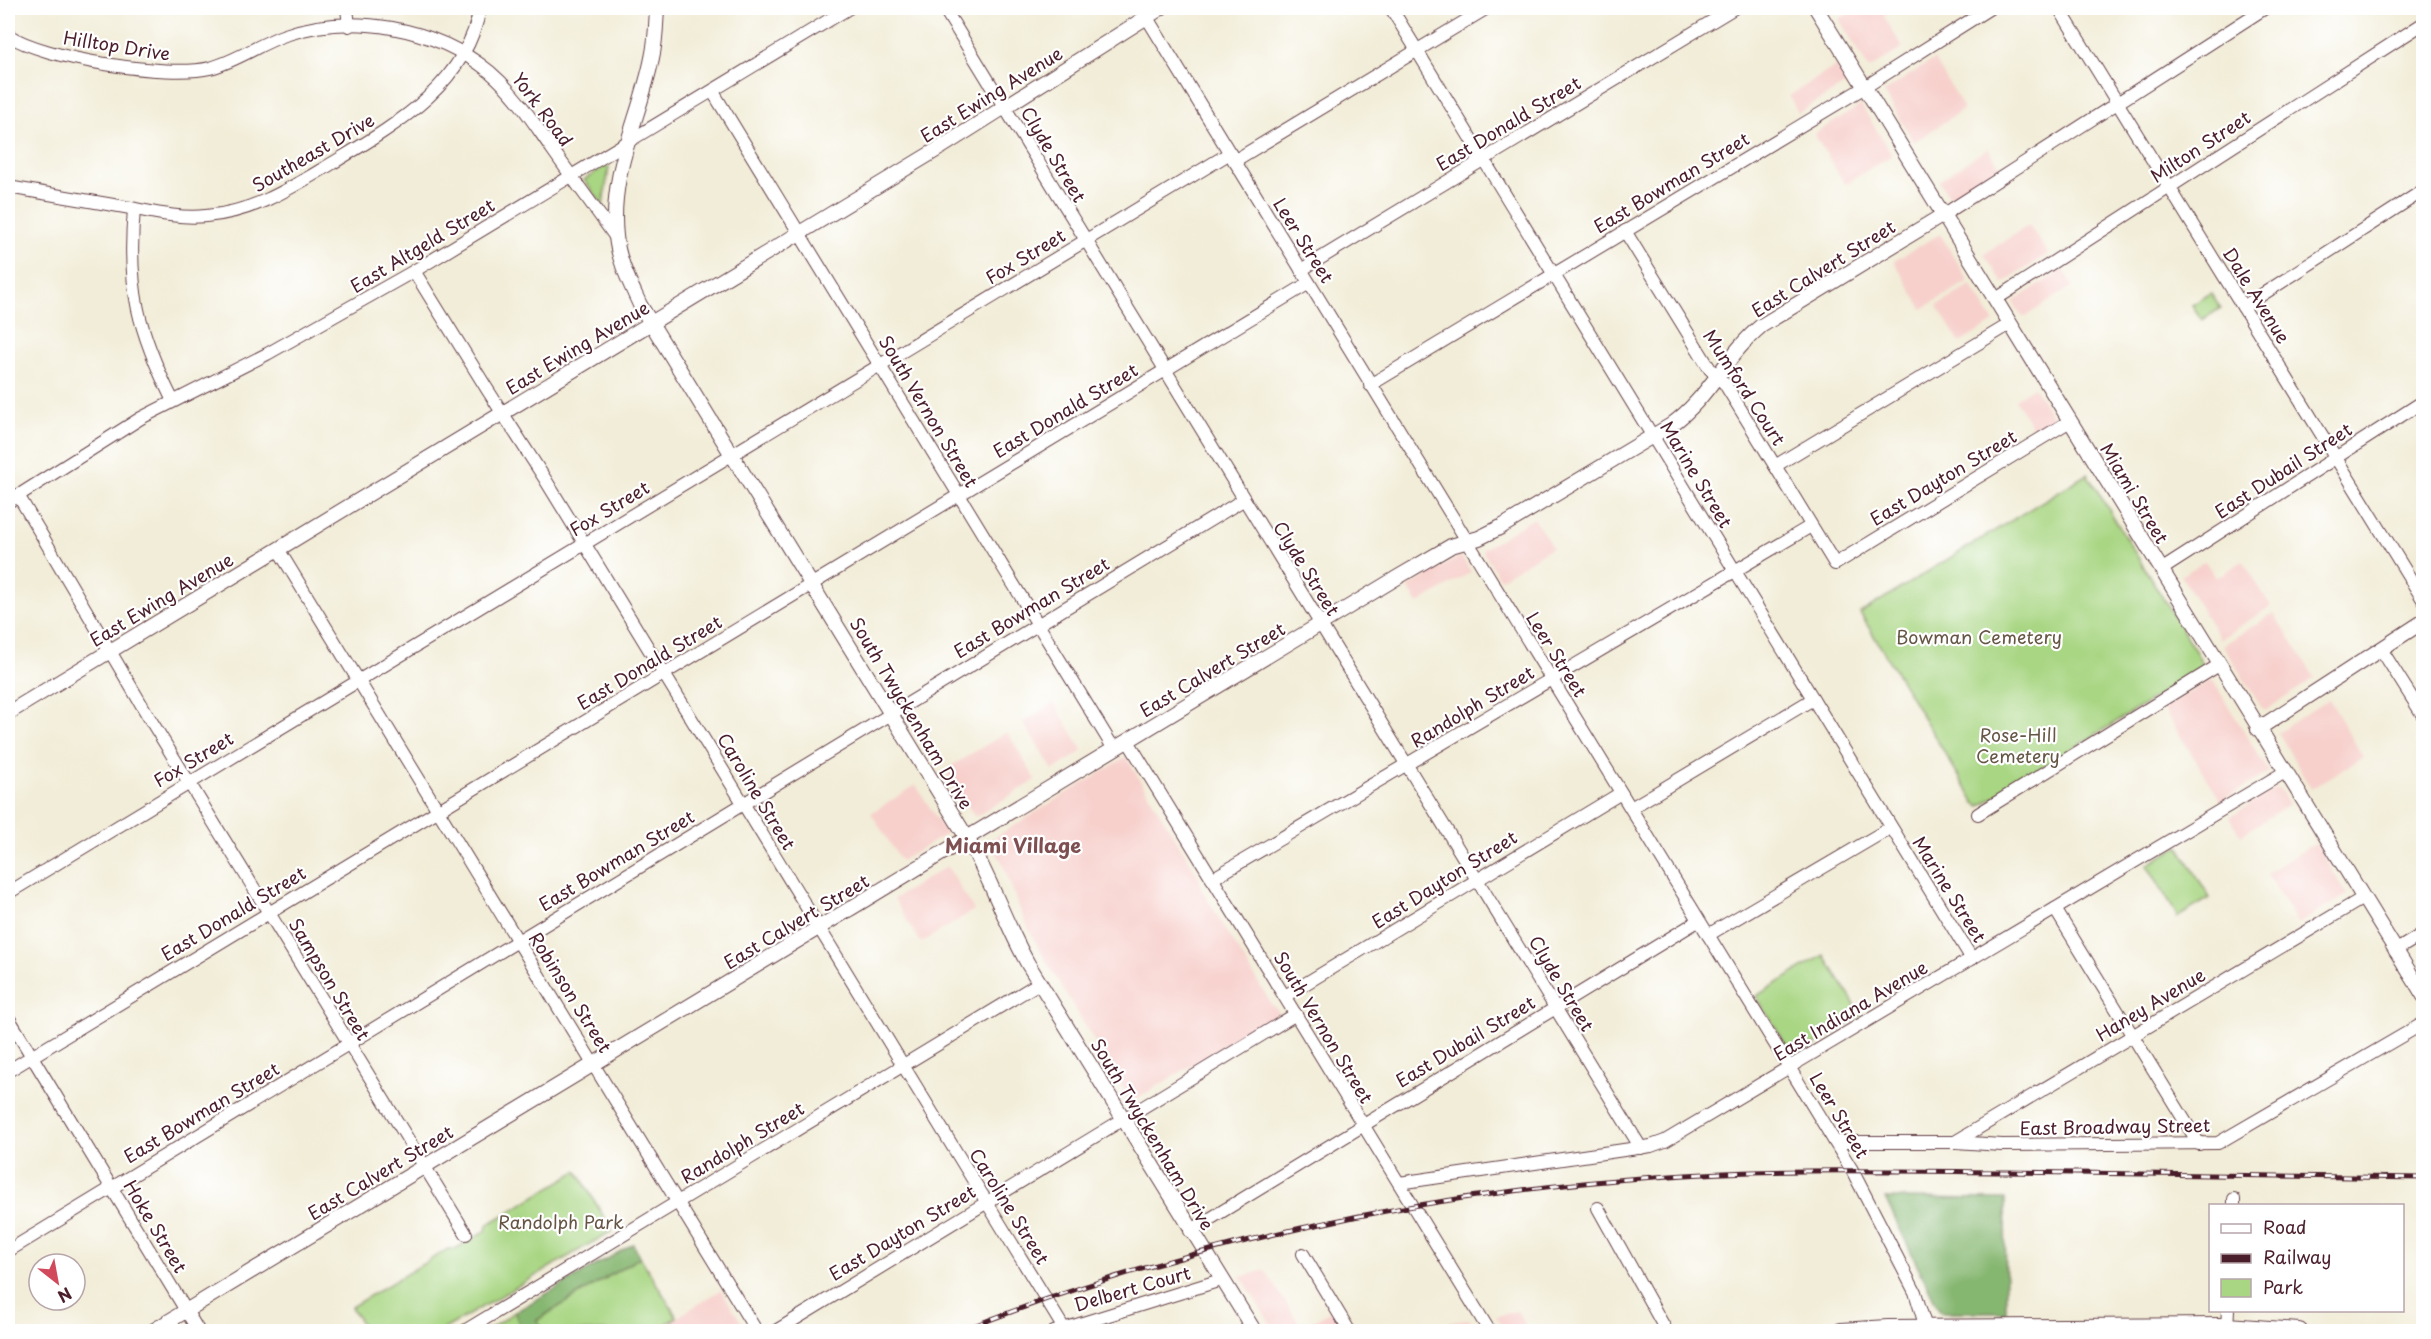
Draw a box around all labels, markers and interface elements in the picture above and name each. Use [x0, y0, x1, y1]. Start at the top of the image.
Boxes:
street label: Hilltop Drive [62, 23, 172, 67]
street label: East Ewing Avenue [915, 39, 1068, 149]
street label: York Road [506, 66, 580, 152]
street label: East Donald Street [1430, 69, 1586, 177]
street label: Clyde Street [1015, 101, 1093, 207]
street label: Milton Street [2144, 103, 2256, 189]
street label: Southeast Drive [247, 106, 379, 198]
street label: East Bowman Street [1588, 125, 1754, 239]
street label: East Altgeld Street [345, 191, 499, 299]
street label: Leer Street [1267, 192, 1341, 288]
street label: East Calvert Street [1746, 213, 1900, 323]
street label: Fox Street [980, 222, 1070, 290]
street label: Dale Avenue [2217, 242, 2297, 348]
street label: East Ewing Avenue [500, 293, 654, 401]
street label: Mumford Court [1697, 324, 1793, 450]
street label: South Vernon Street [873, 330, 985, 492]
street label: East Donald Street [987, 356, 1143, 464]
street label: Marine Street [1654, 415, 1740, 533]
street label: East Dubail Street [2209, 415, 2357, 525]
street label: East Dayton Street [1865, 422, 2021, 532]
street label: Miami Street [2094, 438, 2176, 548]
street label: Fox Street [564, 474, 654, 542]
street label: Clyde Street [1267, 515, 1347, 621]
street label: East Ewing Avenue [84, 545, 238, 653]
street label: East Bowman Street [948, 550, 1114, 664]
street label: Leer Street [1520, 606, 1594, 702]
street label: East Donald Street [571, 608, 727, 716]
street label: South Twyckenham Drive [844, 612, 980, 814]
street label: East Calvert Street [1134, 615, 1290, 723]
park label: Bowman Cemetery [1896, 623, 2062, 650]
street label: Randolph Street [1405, 658, 1539, 754]
park label: Rose-Hill Cemetery [1976, 721, 2060, 769]
street label: Fox Street [148, 725, 238, 793]
street label: Caroline Street [711, 727, 803, 855]
street label: East Bowman Street [533, 803, 699, 917]
street label: East Dayton Street [1366, 823, 1522, 935]
district label: Miami Village [945, 830, 1081, 860]
street label: Marine Street [1907, 831, 1993, 947]
street label: East Donald Street [155, 859, 311, 967]
street label: East Calvert Street [718, 867, 874, 975]
street label: Sampson Street [283, 913, 377, 1045]
street label: Robinson Street [523, 926, 619, 1058]
street label: Clyde Street [1523, 930, 1601, 1036]
street label: South Vernon Street [1268, 946, 1380, 1108]
street label: East Indiana Avenue [1768, 953, 1932, 1067]
street label: Haney Avenue [2090, 961, 2210, 1047]
street label: East Dubail Street [1390, 989, 1540, 1093]
street label: South Twyckenham Drive [1085, 1033, 1221, 1235]
street label: East Bowman Street [118, 1055, 284, 1169]
street label: Leer Street [1804, 1067, 1876, 1163]
street label: Randolph Street [675, 1094, 809, 1190]
street label: East Broadway Street [2019, 1111, 2211, 1141]
street label: East Calvert Street [302, 1118, 458, 1226]
street label: Caroline Street [963, 1143, 1057, 1269]
street label: Hoke Street [118, 1174, 194, 1278]
street label: East Dayton Street [824, 1177, 980, 1287]
legend [2209, 1204, 2404, 1312]
park label: Randolph Park [498, 1208, 624, 1235]
text: Road [2263, 1213, 2307, 1240]
text: Railway [2263, 1243, 2331, 1270]
north arrow [27, 1252, 87, 1312]
street label: Delbert Court [1071, 1258, 1193, 1318]
text: Park [2263, 1273, 2303, 1300]
text: N [54, 1282, 77, 1309]

